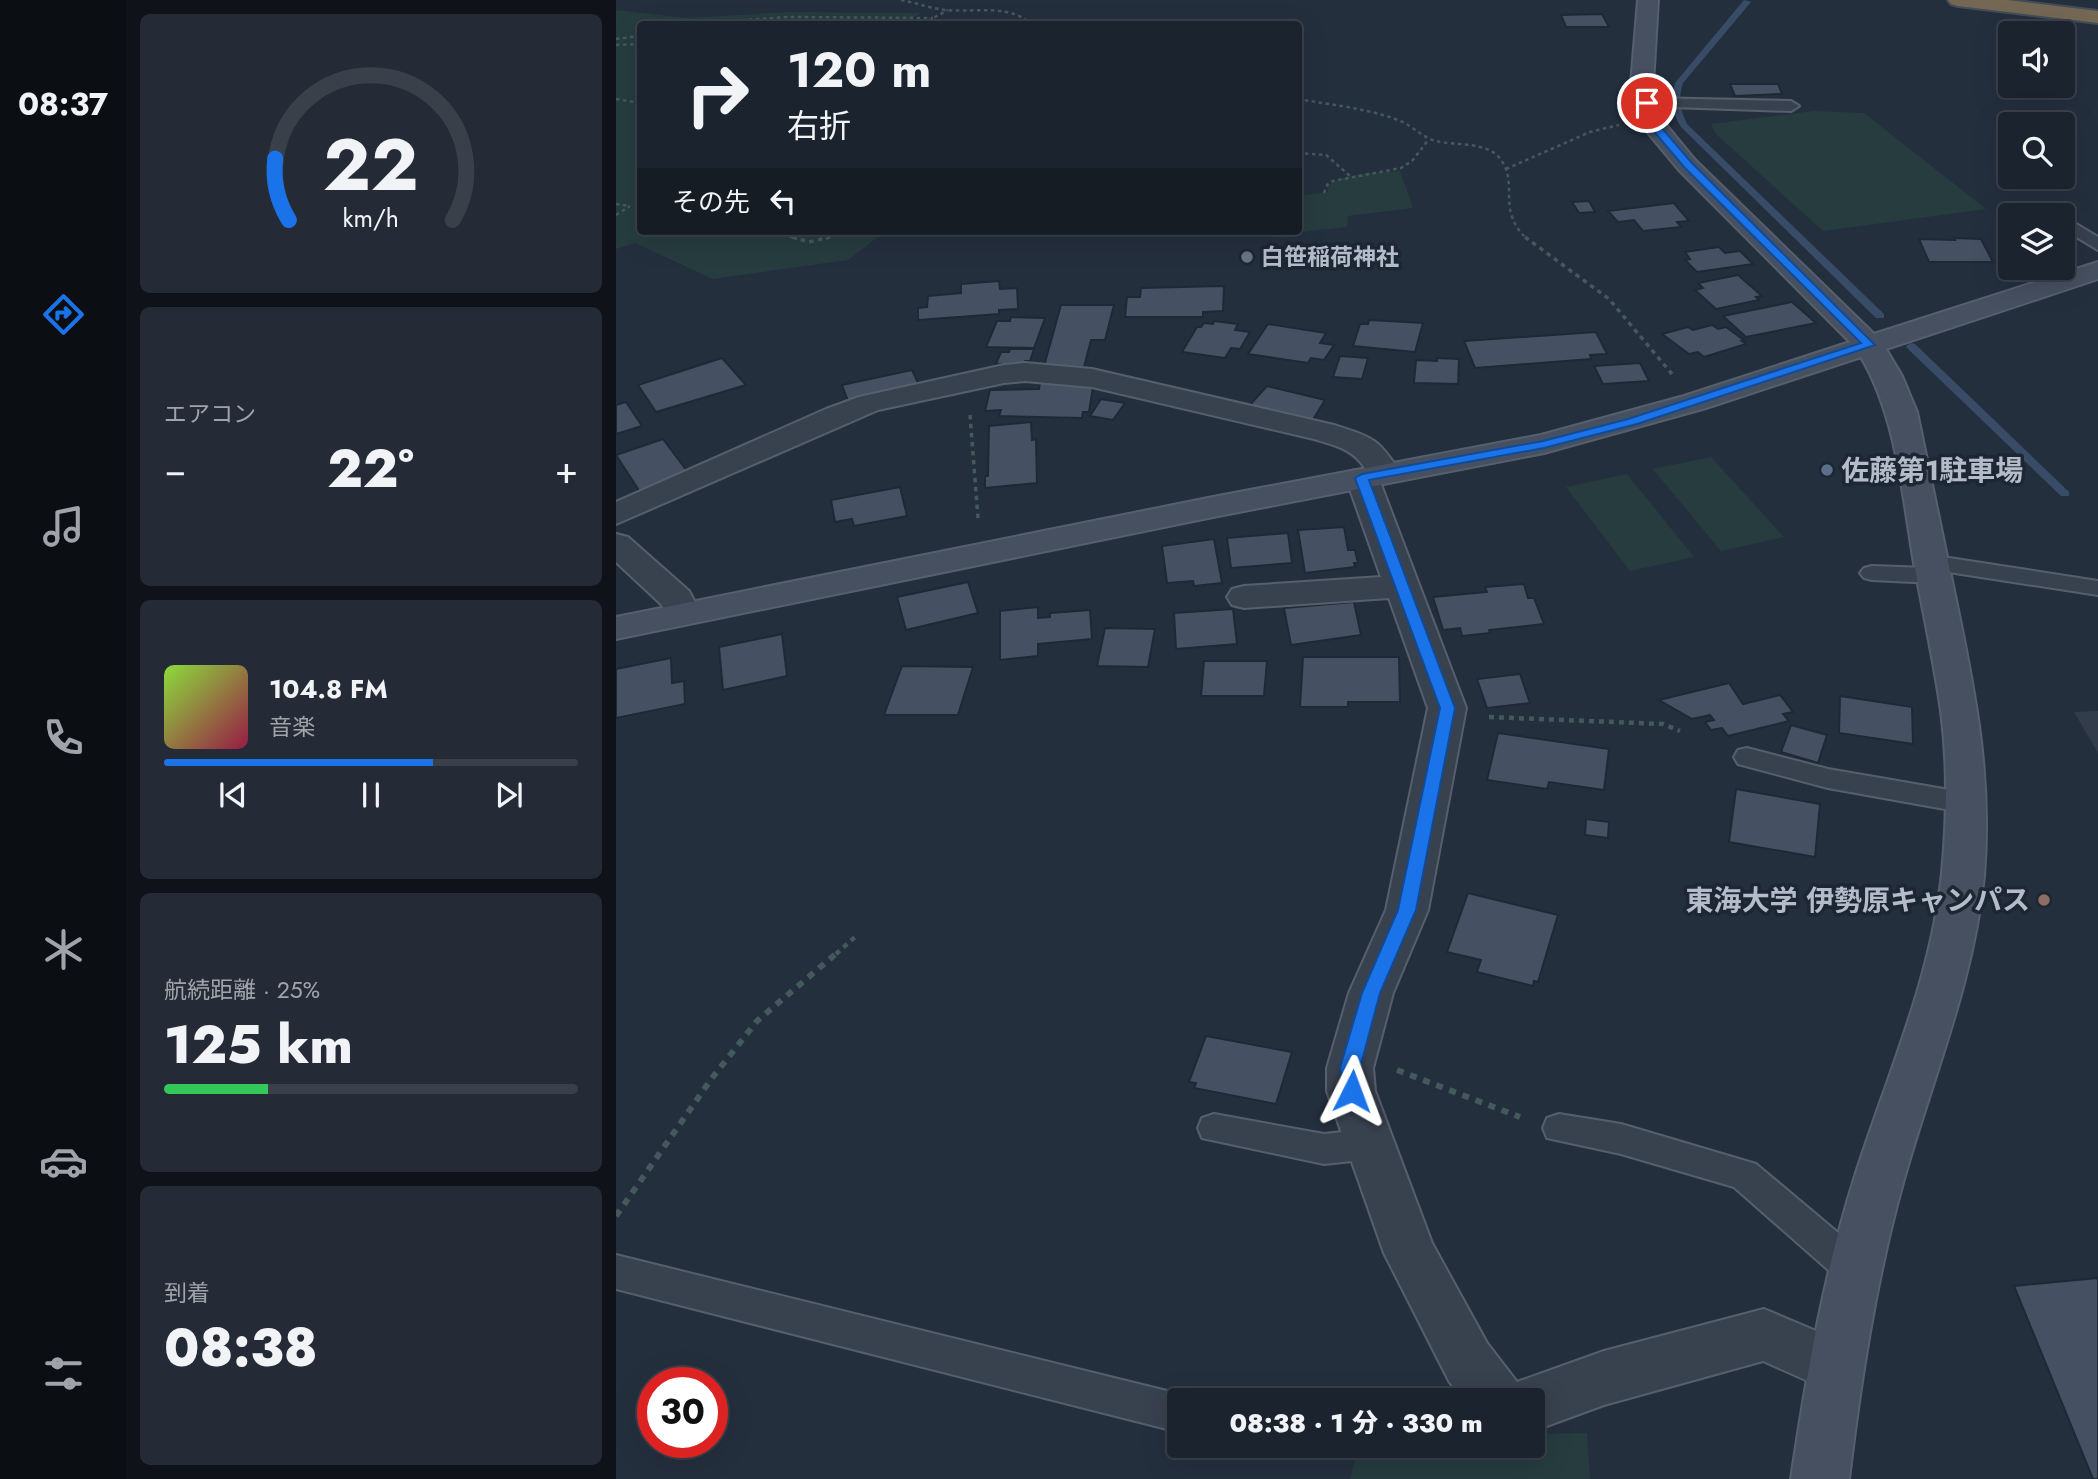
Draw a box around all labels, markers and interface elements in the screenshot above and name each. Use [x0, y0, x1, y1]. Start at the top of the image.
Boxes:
map controls [1998, 21, 2075, 280]
button: sound [1998, 21, 2075, 98]
text: 120 m [787, 35, 931, 105]
icon: right [672, 49, 763, 140]
pin [1617, 73, 1677, 133]
text: 08:37 [18, 81, 108, 127]
icon: arrive [1628, 84, 1666, 122]
text: 右折 [787, 103, 851, 149]
text: 22 [323, 112, 419, 217]
button: search [1998, 112, 2075, 189]
icon: left [764, 182, 802, 220]
text: その先 [672, 183, 750, 221]
text: km/h [343, 199, 399, 235]
button: layers [1998, 203, 2075, 280]
place label: 白笹稲荷神社 [1261, 240, 1399, 274]
marker: 白笹稲荷神社 [1239, 249, 1255, 265]
icon: directions [39, 290, 88, 339]
text: エアコン [164, 397, 256, 431]
text: 22° [327, 431, 414, 507]
text: − [164, 442, 186, 497]
text: + [555, 442, 578, 497]
place label: 佐藤第1駐車場 [1841, 450, 2023, 491]
marker: 佐藤第1駐車場 [1819, 462, 1835, 478]
icon: music [39, 502, 88, 551]
text: 104.8 FM [269, 670, 388, 708]
text: 音楽 [269, 710, 315, 744]
icon: phone [39, 713, 88, 762]
icon: previous [214, 776, 252, 814]
icon: pause [352, 776, 390, 814]
icon: next [490, 776, 528, 814]
place label: 東海大学 伊勢原キャンパス [1686, 880, 2030, 921]
marker: 東海大学 伊勢原キャンパス [2036, 892, 2052, 908]
icon: climate [39, 925, 88, 974]
text: 航続距離 · 25% [164, 973, 320, 1007]
text: 125 km [164, 1007, 353, 1083]
position arrow [1315, 1054, 1389, 1128]
icon: car [39, 1137, 88, 1186]
text: 到着 [164, 1276, 210, 1310]
text: 08:38 [164, 1310, 318, 1386]
icon: filters [39, 1349, 88, 1398]
speed limit sign: 30 [637, 1367, 728, 1458]
text: 08:38 · 1 分 · 330 m [1229, 1404, 1483, 1442]

